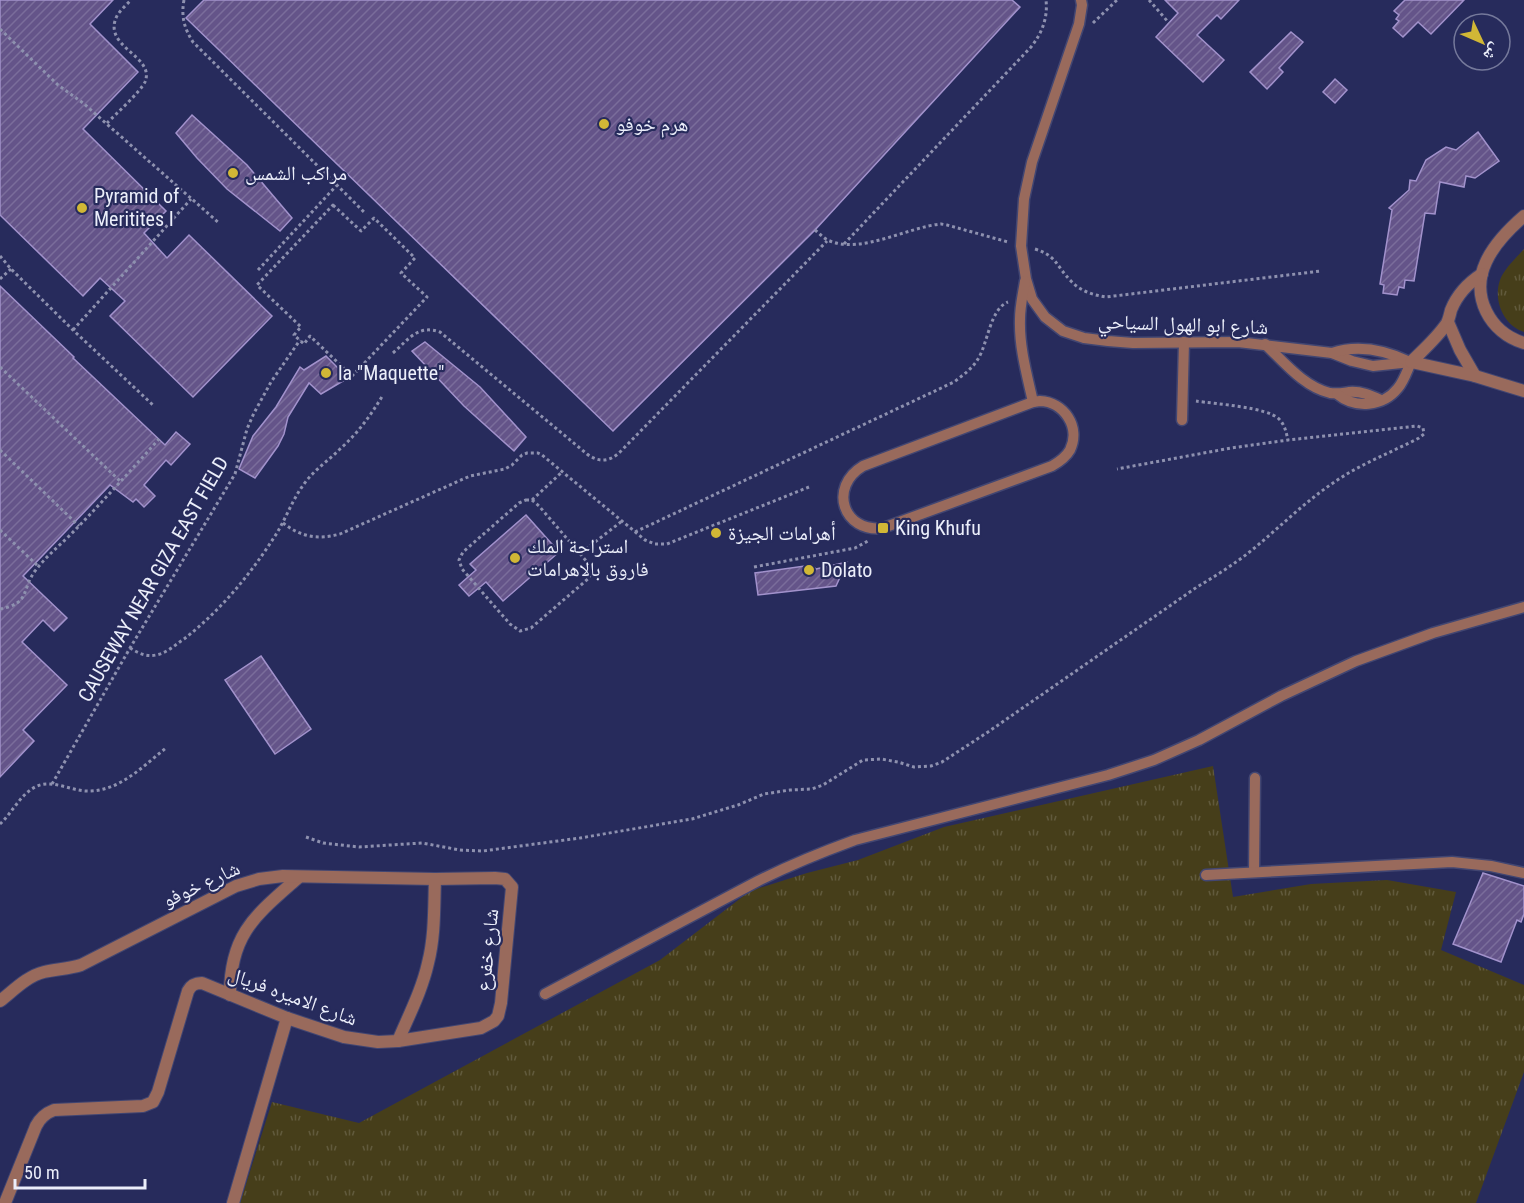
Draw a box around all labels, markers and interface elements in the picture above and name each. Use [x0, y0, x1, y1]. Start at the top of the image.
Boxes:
north arrow [1452, 12, 1512, 72]
text: ش [1480, 39, 1505, 65]
place label: هرم خوفو [616, 112, 688, 138]
marker: هرم خوفو [597, 117, 611, 131]
place label: مراكب الشمس [245, 161, 347, 185]
marker: مراكب الشمس [226, 166, 240, 180]
place label: Pyramid of Meritites I [94, 184, 180, 231]
marker: Pyramid of Meritites I [75, 201, 89, 215]
street label: شارع ابو الهول السياحي [1097, 309, 1269, 343]
place label: la "Maquette" [338, 361, 444, 385]
marker: la "Maquette" [319, 366, 333, 380]
street label: CAUSEWAY NEAR GIZA EAST FIELD [73, 452, 233, 706]
place label: King Khufu [895, 516, 981, 540]
place label: أهرامات الجيزة [728, 521, 836, 545]
marker: King Khufu [876, 521, 890, 535]
marker: أهرامات الجيزة [709, 526, 723, 540]
place label: استراحة الملك فاروق بالاهرامات [527, 534, 649, 581]
marker: استراحة الملك فاروق بالاهرامات [508, 551, 522, 565]
place label: Dolato [821, 558, 872, 582]
marker: Dolato [802, 563, 816, 577]
street label: شارع خوفو [159, 856, 244, 913]
street label: شارع خفرع [471, 907, 504, 993]
street label: شارع الاميره فريال [225, 962, 361, 1031]
scale bar [15, 1152, 146, 1190]
text: 50 m [24, 1162, 59, 1183]

